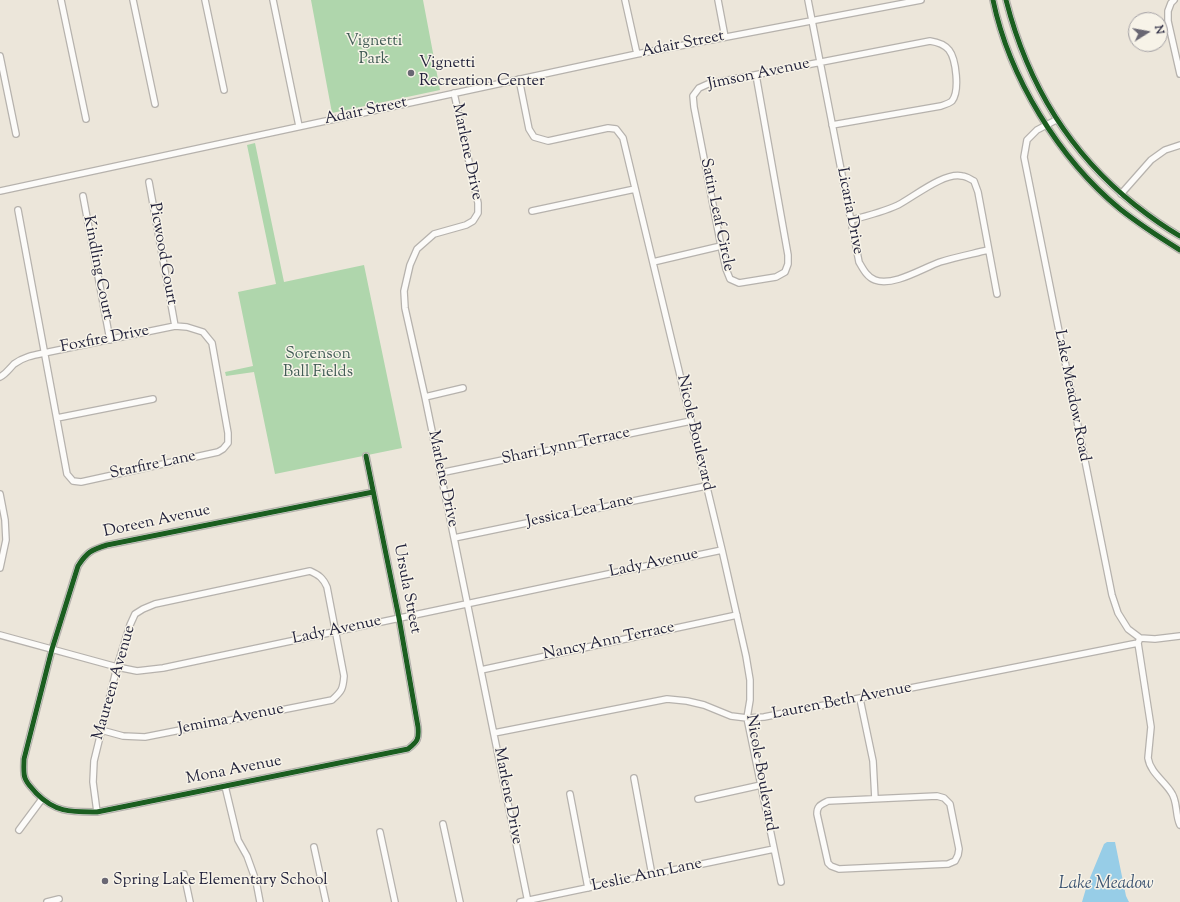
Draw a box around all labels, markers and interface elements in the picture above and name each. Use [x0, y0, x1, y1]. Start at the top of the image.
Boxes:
north arrow [1128, 12, 1168, 52]
text: N [1150, 24, 1167, 36]
street label: Adair Street [640, 28, 726, 62]
park label: Vignetti Park [346, 32, 402, 70]
place label: Vignetti Recreation Center [419, 54, 545, 92]
street label: Jimson Avenue [706, 55, 812, 95]
marker: Vignetti Recreation Center [406, 68, 416, 78]
street label: Adair Street [323, 94, 409, 130]
street label: Marlene Drive [446, 102, 486, 202]
street label: Satin Leaf Circle [695, 157, 737, 273]
street label: Licaria Drive [831, 166, 867, 256]
street label: Picwood Court [144, 201, 180, 307]
street label: Kindling Court [77, 214, 117, 322]
street label: Foxfire Drive [59, 322, 151, 358]
street label: Lake Meadow Road [1049, 328, 1093, 464]
park label: Sorenson Ball Fields [283, 345, 353, 383]
street label: Nicole Boulevard [671, 373, 717, 493]
street label: Shari Lynn Terrace [500, 424, 632, 470]
street label: Marlene Drive [422, 429, 462, 529]
street label: Starfire Lane [108, 448, 198, 484]
street label: Jessica Lea Lane [525, 491, 635, 533]
street label: Doreen Avenue [102, 501, 212, 543]
street label: Ursula Street [388, 542, 424, 636]
street label: Lady Avenue [608, 545, 700, 583]
street label: Lady Avenue [291, 612, 383, 650]
street label: Nancy Ann Terrace [541, 619, 677, 665]
street label: Maureen Avenue [89, 623, 141, 743]
street label: Lauren Beth Avenue [771, 679, 913, 725]
street label: Jemima Avenue [176, 700, 286, 740]
street label: Nicole Boulevard [740, 713, 780, 833]
street label: Marlene Drive [488, 746, 526, 846]
street label: Mona Avenue [185, 752, 283, 790]
street label: Leslie Ann Lane [590, 855, 704, 897]
place label: Spring Lake Elementary School [113, 871, 328, 891]
water label: Lake Meadow [1058, 875, 1154, 895]
marker: Spring Lake Elementary School [100, 876, 110, 886]

